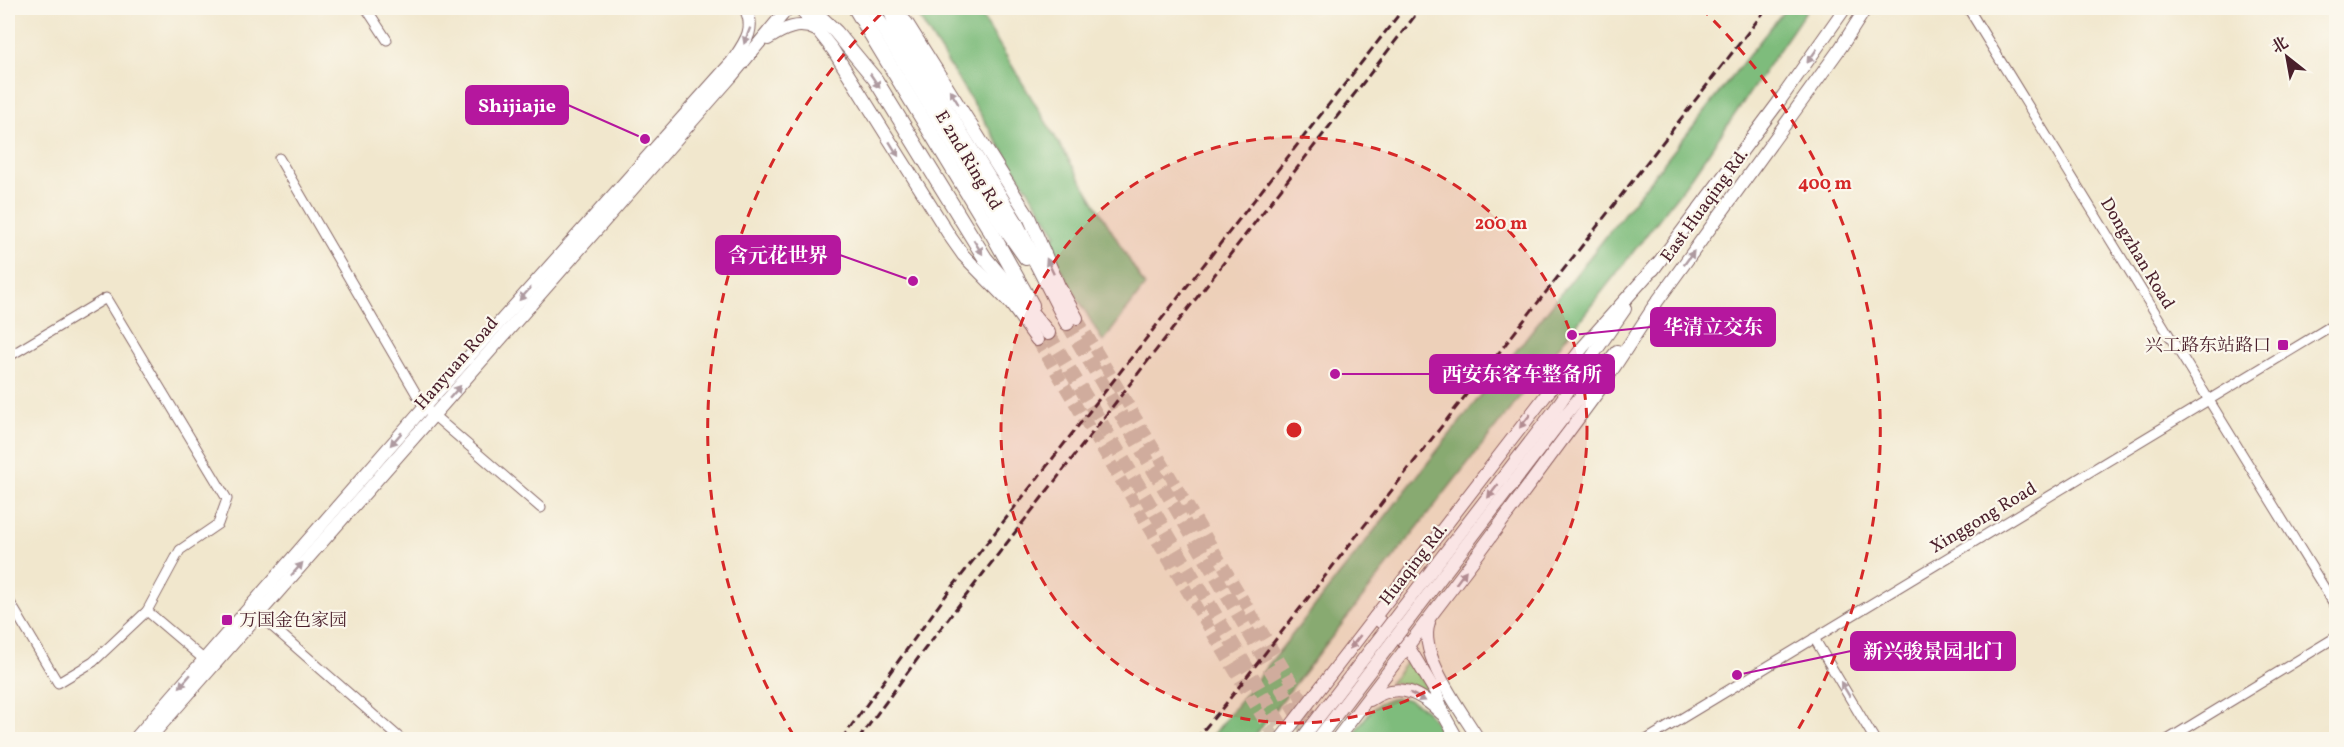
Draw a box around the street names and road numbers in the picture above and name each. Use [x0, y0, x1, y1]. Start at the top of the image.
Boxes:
street label: E 2nd Ring Rd [928, 106, 1007, 215]
street label: East Huaqing Rd. [1655, 144, 1755, 268]
street label: Dongzhan Road [2093, 193, 2180, 314]
street label: Hanyuan Road [410, 312, 505, 416]
street label: Xinggong Road [1926, 477, 2042, 560]
street label: Huaqing Rd. [1374, 519, 1454, 611]

